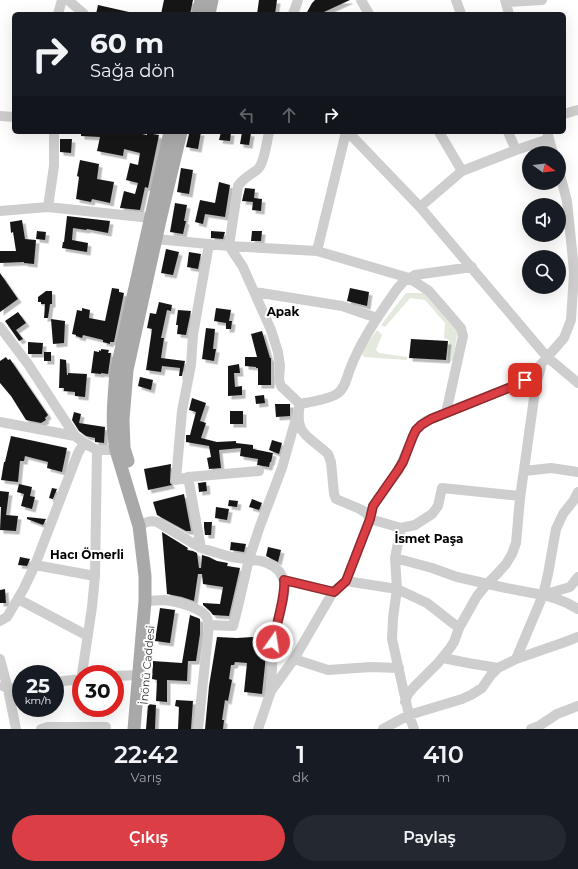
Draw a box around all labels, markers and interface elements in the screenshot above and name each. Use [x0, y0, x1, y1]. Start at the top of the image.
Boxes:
text: 60 m [90, 26, 164, 60]
icon: right [24, 28, 76, 80]
text: Sağa dön [90, 60, 175, 82]
icon: left [236, 104, 258, 126]
icon: ahead [278, 104, 300, 126]
icon: right [320, 104, 342, 126]
north arrow [522, 146, 566, 190]
map controls [522, 146, 566, 294]
button: sound [522, 198, 566, 242]
button: search [522, 250, 566, 294]
district label: Apak [266, 304, 299, 319]
pin [508, 363, 542, 397]
icon: arrive [514, 369, 536, 391]
district label: İsmet Paşa [395, 531, 463, 546]
district label: Hacı Ömerli [50, 547, 124, 562]
position arrow [252, 621, 294, 663]
street label: İnönü Caddesi [137, 625, 157, 705]
speed limit sign: 30 [72, 665, 124, 717]
text: 25 [26, 674, 50, 698]
text: km/h [25, 694, 51, 707]
text: 22:42 [114, 740, 178, 769]
text: 1 [296, 740, 305, 769]
text: 410 [423, 740, 464, 769]
text: Varış [131, 769, 162, 785]
text: dk [292, 769, 309, 785]
text: m [436, 769, 450, 785]
button: Çıkış [12, 815, 285, 861]
button: Paylaş [293, 815, 566, 861]

